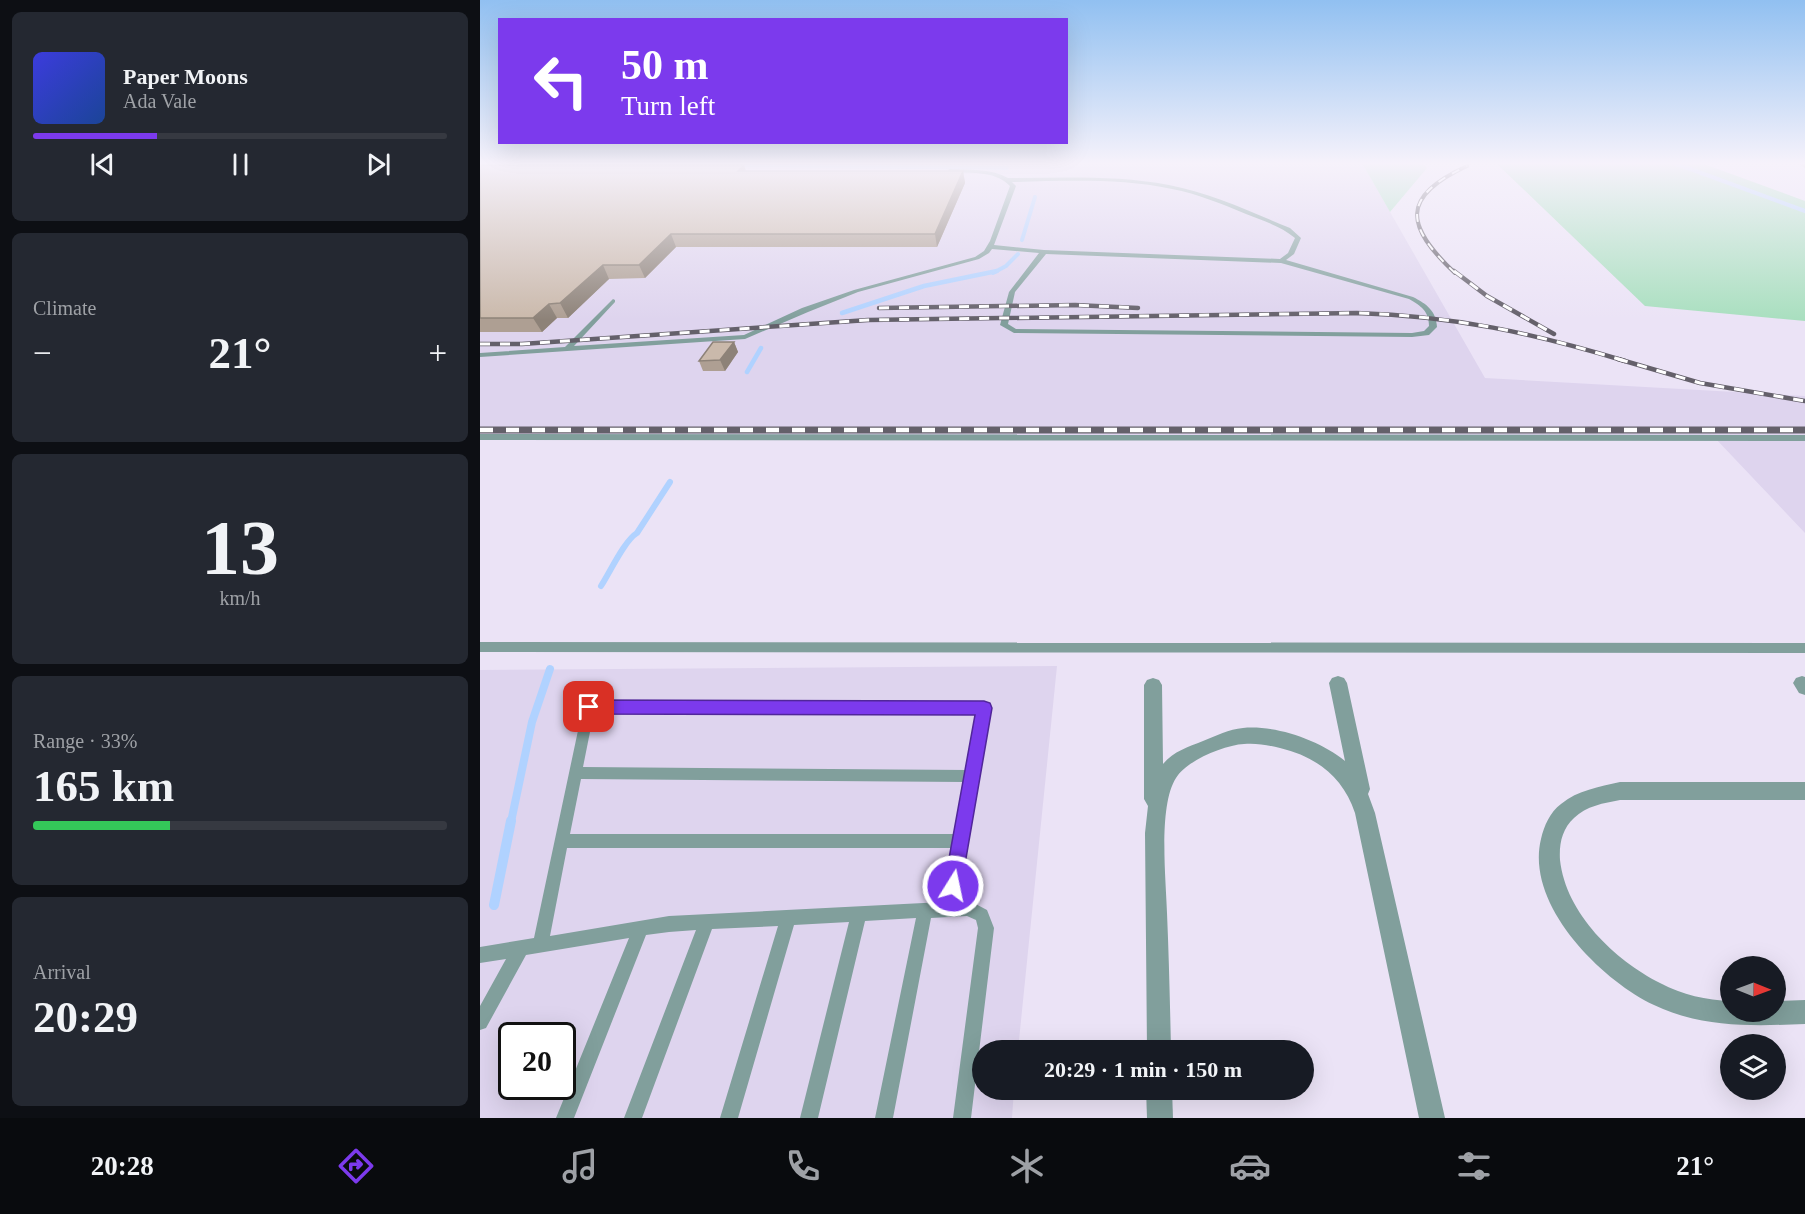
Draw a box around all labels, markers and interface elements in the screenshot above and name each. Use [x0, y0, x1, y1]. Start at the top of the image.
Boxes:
icon: left [522, 42, 600, 120]
text: 50 m [621, 42, 709, 88]
text: Paper Moons [123, 64, 248, 89]
text: Ada Vale [123, 90, 197, 112]
text: Turn left [621, 91, 715, 121]
icon: previous [86, 148, 119, 181]
icon: pause [224, 148, 257, 181]
icon: next [362, 148, 395, 181]
text: Climate [33, 297, 96, 319]
text: 21° [209, 328, 272, 378]
text: − [33, 335, 52, 371]
text: + [428, 335, 447, 371]
text: 13 [201, 504, 279, 591]
text: km/h [219, 587, 261, 609]
pin [563, 681, 614, 732]
icon: arrive [572, 690, 605, 723]
text: Range · 33% [33, 730, 137, 752]
text: 165 km [33, 761, 174, 811]
position arrow [921, 854, 985, 918]
north arrow [1720, 956, 1786, 1022]
map controls [1720, 956, 1786, 1100]
text: Arrival [33, 961, 91, 983]
text: 20:29 [33, 992, 138, 1042]
speed limit sign: 20 [498, 1022, 576, 1100]
button: layers [1720, 1034, 1786, 1100]
text: 20:29 · 1 min · 150 m [1044, 1057, 1242, 1082]
icon: directions [335, 1145, 377, 1187]
icon: music [559, 1145, 601, 1187]
icon: phone [782, 1145, 824, 1187]
icon: climate [1006, 1145, 1048, 1187]
icon: car [1229, 1145, 1271, 1187]
icon: filters [1453, 1145, 1495, 1187]
text: 20:28 [91, 1151, 154, 1181]
text: 21° [1676, 1151, 1714, 1181]

